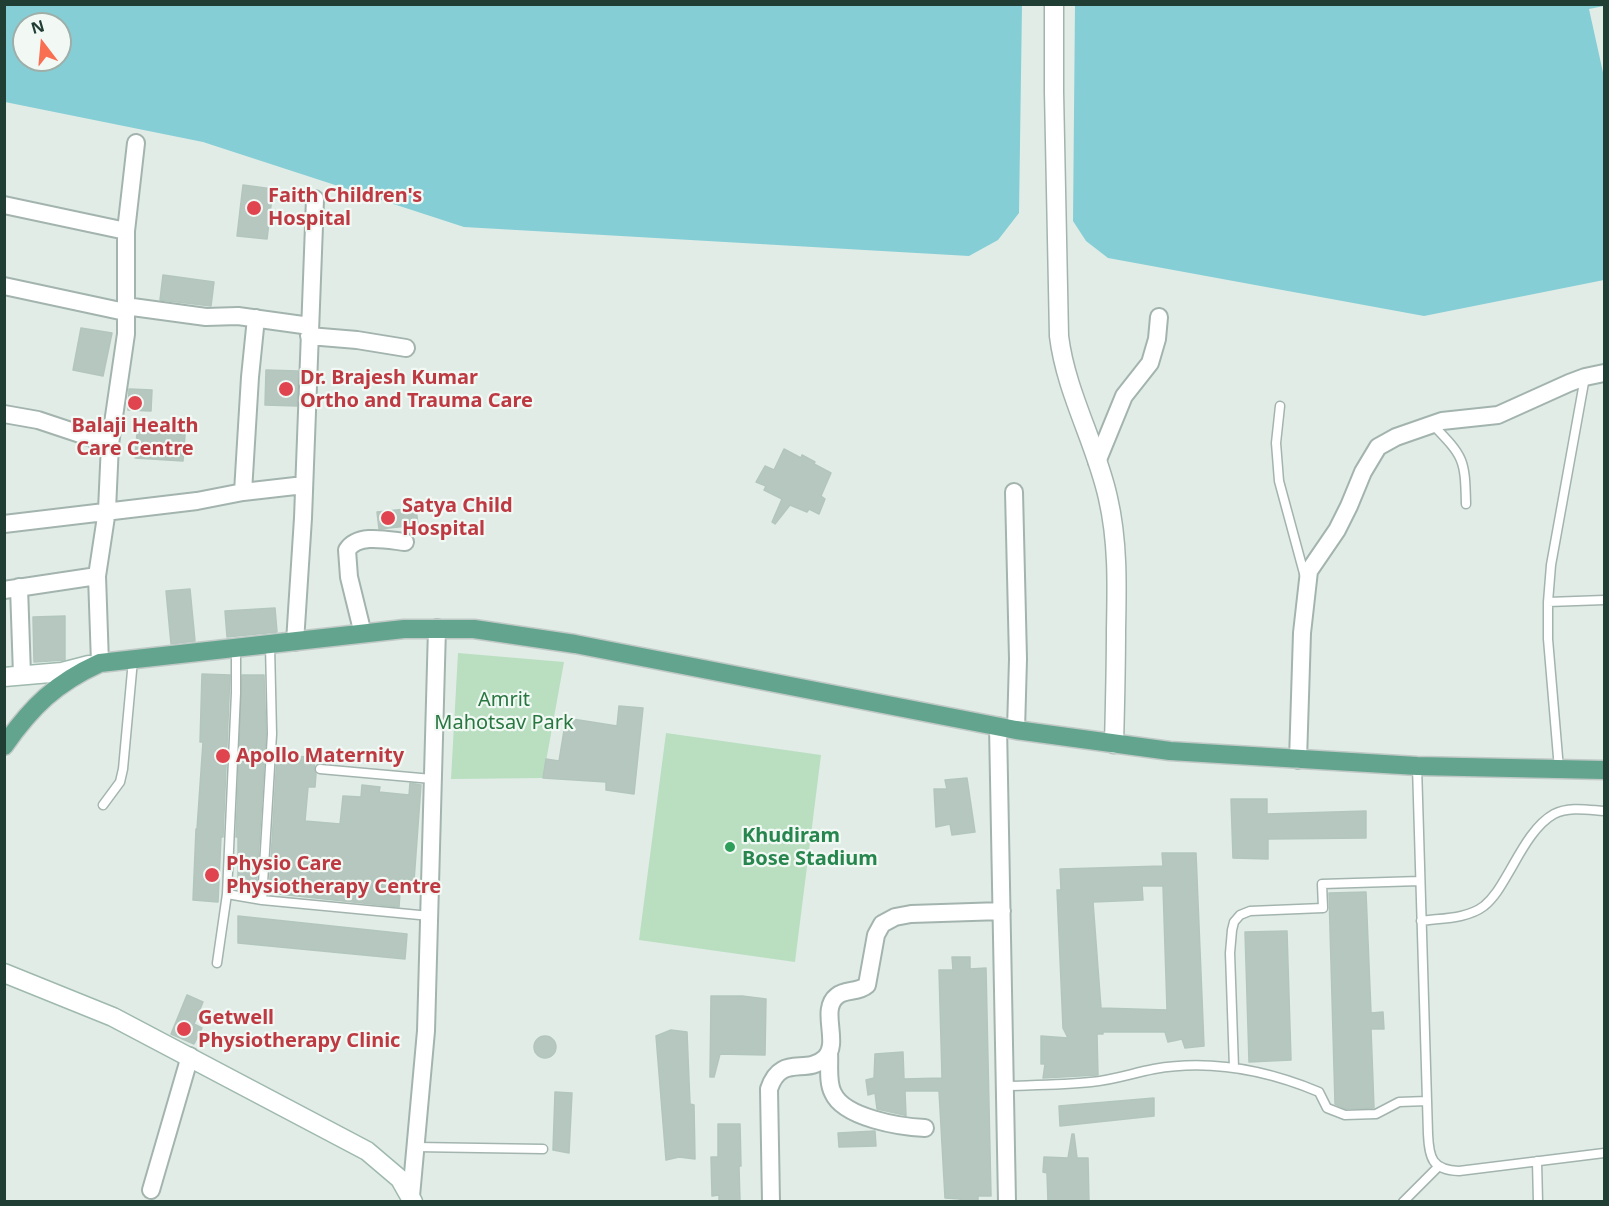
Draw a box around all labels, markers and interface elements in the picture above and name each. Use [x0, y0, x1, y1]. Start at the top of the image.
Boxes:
north arrow [12, 12, 72, 72]
text: N [28, 14, 47, 39]
place label: Faith Children's Hospital [268, 184, 422, 231]
marker: Faith Children's Hospital [245, 199, 263, 217]
place label: Dr. Brajesh Kumar Ortho and Trauma Care [300, 366, 533, 413]
marker: Dr. Brajesh Kumar Ortho and Trauma Care [277, 380, 295, 398]
marker: Balaji Health Care Centre [126, 394, 144, 412]
place label: Balaji Health Care Centre [71, 414, 199, 461]
place label: Satya Child Hospital [402, 494, 513, 541]
marker: Satya Child Hospital [379, 509, 397, 527]
park label: Amrit Mahotsav Park [434, 688, 574, 735]
place label: Apollo Maternity [236, 744, 404, 768]
marker: Apollo Maternity [214, 747, 232, 765]
place label: Khudiram Bose Stadium [742, 824, 878, 871]
marker: Khudiram Bose Stadium [723, 840, 737, 854]
place label: Physio Care Physiotherapy Centre [226, 852, 441, 899]
marker: Physio Care Physiotherapy Centre [203, 866, 221, 884]
place label: Getwell Physiotherapy Clinic [198, 1006, 400, 1053]
marker: Getwell Physiotherapy Clinic [175, 1020, 193, 1038]

